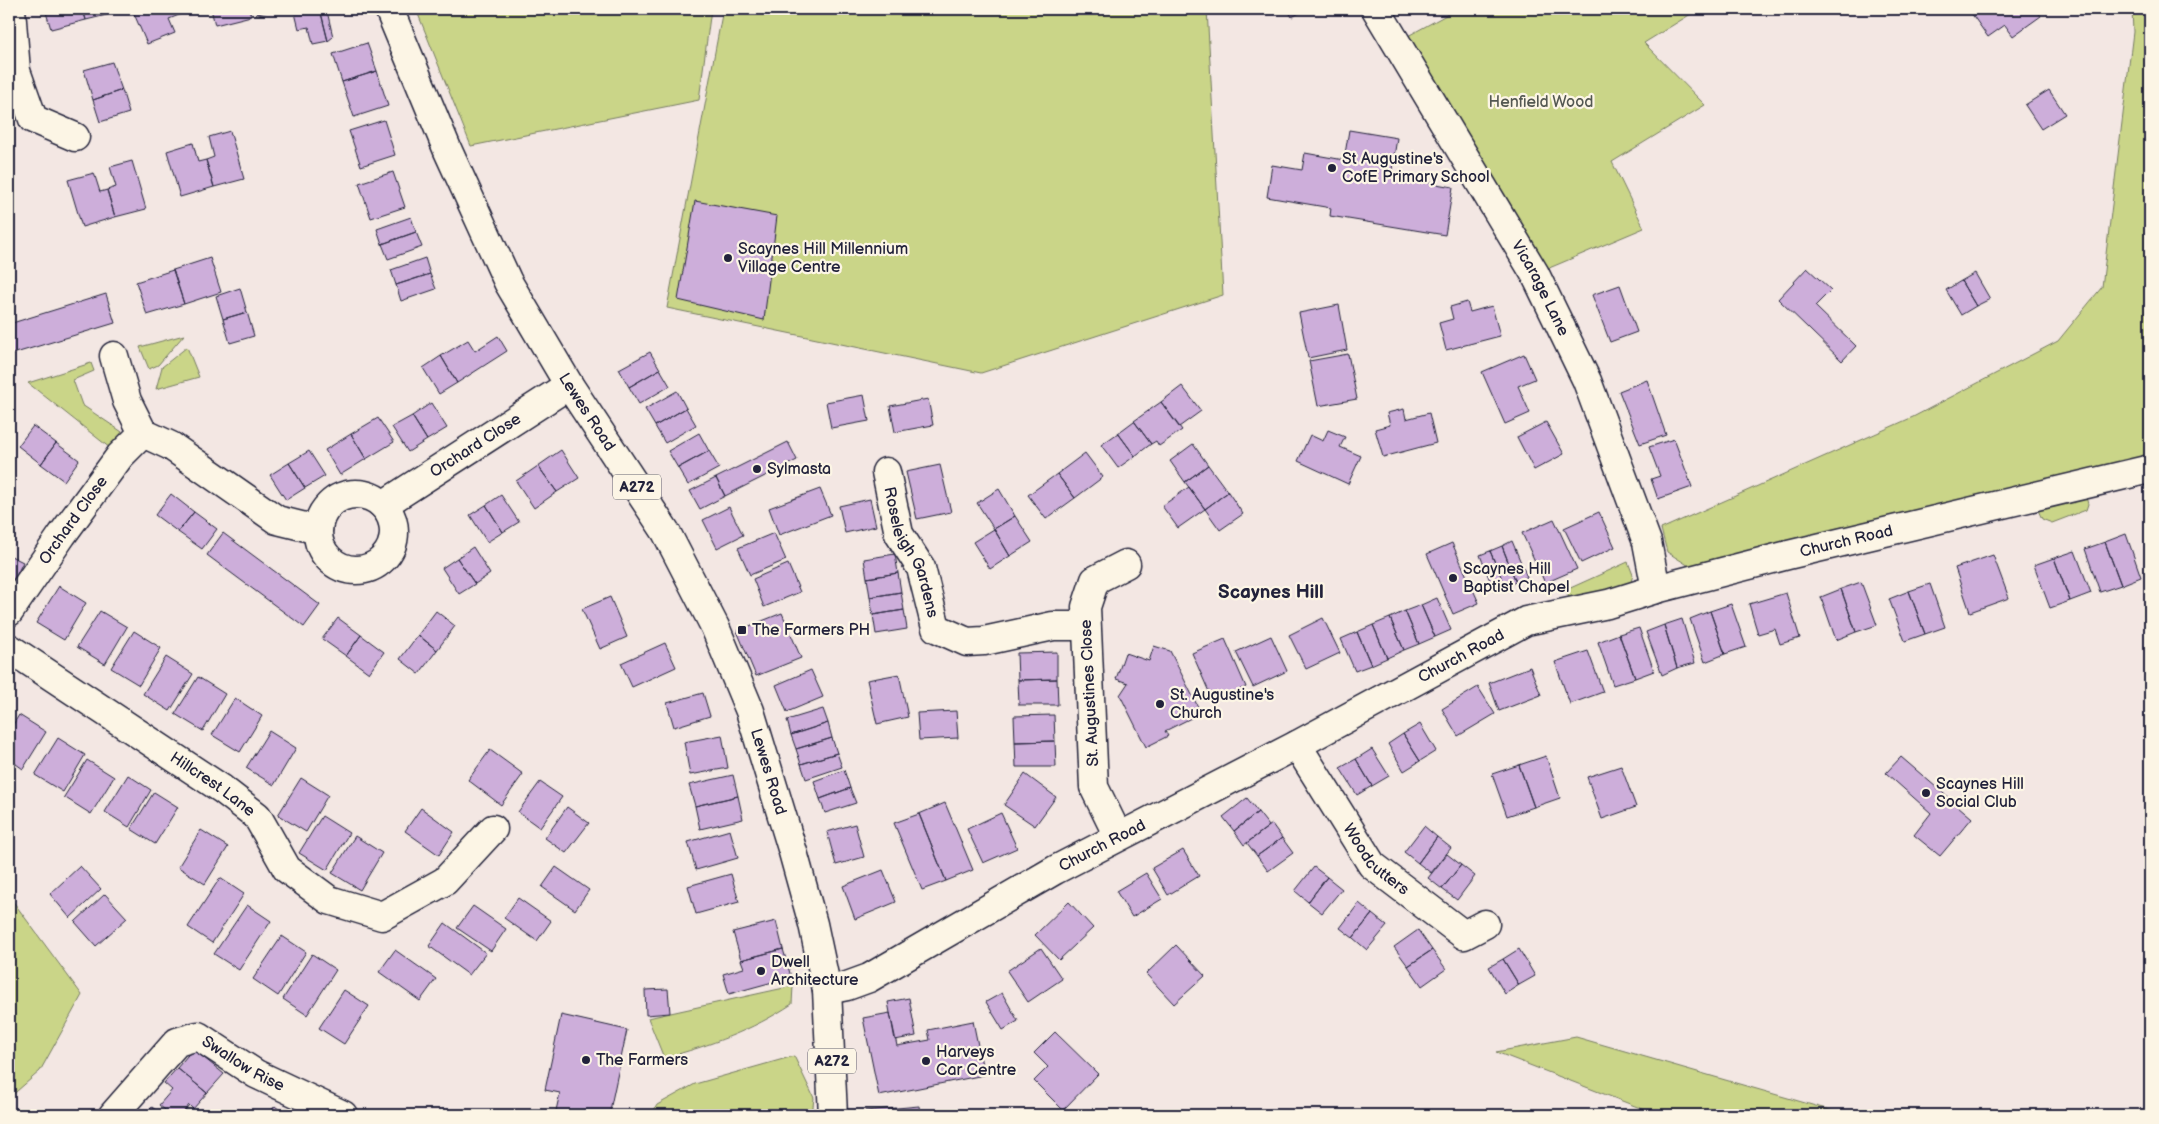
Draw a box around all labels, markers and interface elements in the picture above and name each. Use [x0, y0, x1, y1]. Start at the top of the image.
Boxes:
park label: Henfield Wood [1489, 93, 1593, 112]
place label: St Augustine's CofE Primary School [1342, 150, 1490, 187]
marker: St Augustine's CofE Primary School [1326, 162, 1338, 174]
street label: Vicarage Lane [1507, 237, 1573, 339]
place label: Scaynes Hill Millennium Village Centre [738, 240, 908, 277]
marker: Scaynes Hill Millennium Village Centre [722, 252, 734, 264]
street label: Lewes Road [555, 370, 619, 455]
street label: Orchard Close [426, 409, 525, 482]
place label: Sylmasta [767, 460, 831, 479]
marker: Sylmasta [751, 463, 763, 475]
street label: Orchard Close [35, 472, 112, 568]
road number: A272 [613, 474, 661, 500]
street label: Roseleigh Gardens [880, 485, 943, 620]
street label: Church Road [1798, 521, 1895, 561]
place label: Scaynes Hill Baptist Chapel [1463, 560, 1570, 597]
marker: Scaynes Hill Baptist Chapel [1447, 572, 1459, 584]
district label: Scaynes Hill [1218, 581, 1324, 604]
street label: St. Augustines Close [1077, 618, 1103, 767]
place label: The Farmers PH [752, 621, 870, 640]
marker: The Farmers PH [736, 624, 748, 636]
street label: Church Road [1415, 625, 1507, 687]
place label: St. Augustine's Church [1170, 686, 1274, 723]
marker: St. Augustine's Church [1154, 698, 1166, 710]
street label: Lewes Road [746, 726, 791, 817]
street label: Hillcrest Lane [167, 748, 259, 821]
place label: Scaynes Hill Social Club [1936, 775, 2024, 812]
marker: Scaynes Hill Social Club [1920, 787, 1932, 799]
street label: Church Road [1056, 815, 1149, 876]
street label: Woodcutters [1339, 820, 1413, 899]
place label: Dwell Architecture [771, 953, 859, 990]
marker: Dwell Architecture [755, 965, 767, 977]
street label: Swallow Rise [198, 1032, 288, 1096]
place label: Harveys Car Centre [936, 1043, 1017, 1080]
road number: A272 [808, 1048, 856, 1074]
place label: The Farmers [596, 1051, 688, 1070]
marker: The Farmers [580, 1054, 592, 1066]
marker: Harveys Car Centre [920, 1055, 932, 1067]

